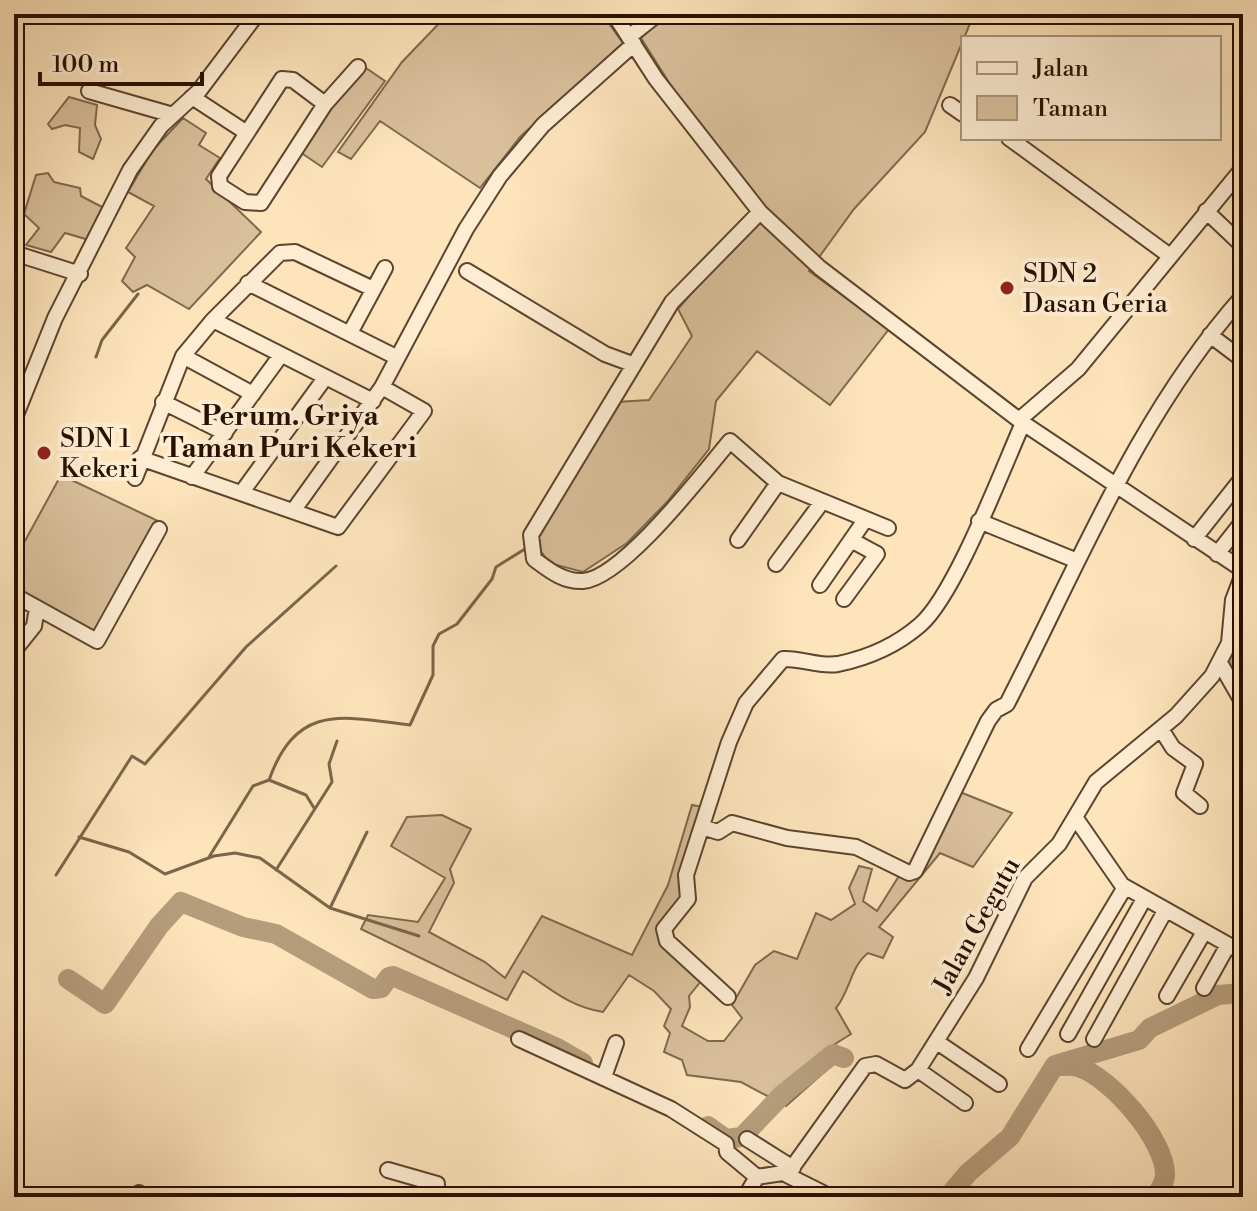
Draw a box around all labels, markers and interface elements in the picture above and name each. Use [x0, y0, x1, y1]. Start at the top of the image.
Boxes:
scale bar [40, 36, 202, 86]
legend [961, 36, 1221, 140]
text: 100 m [52, 50, 119, 80]
text: Jalan [1032, 54, 1089, 84]
text: Taman [1033, 94, 1108, 124]
place label: SDN 2 Dasan Geria [1023, 258, 1168, 320]
marker: SDN 2 Dasan Geria [998, 279, 1016, 297]
district label: Perum. Griya Taman Puri Kekeri [163, 399, 417, 466]
place label: SDN 1 Kekeri [60, 423, 139, 485]
marker: SDN 1 Kekeri [35, 444, 53, 462]
street label: Jalan Gegutu [926, 852, 1027, 1000]

